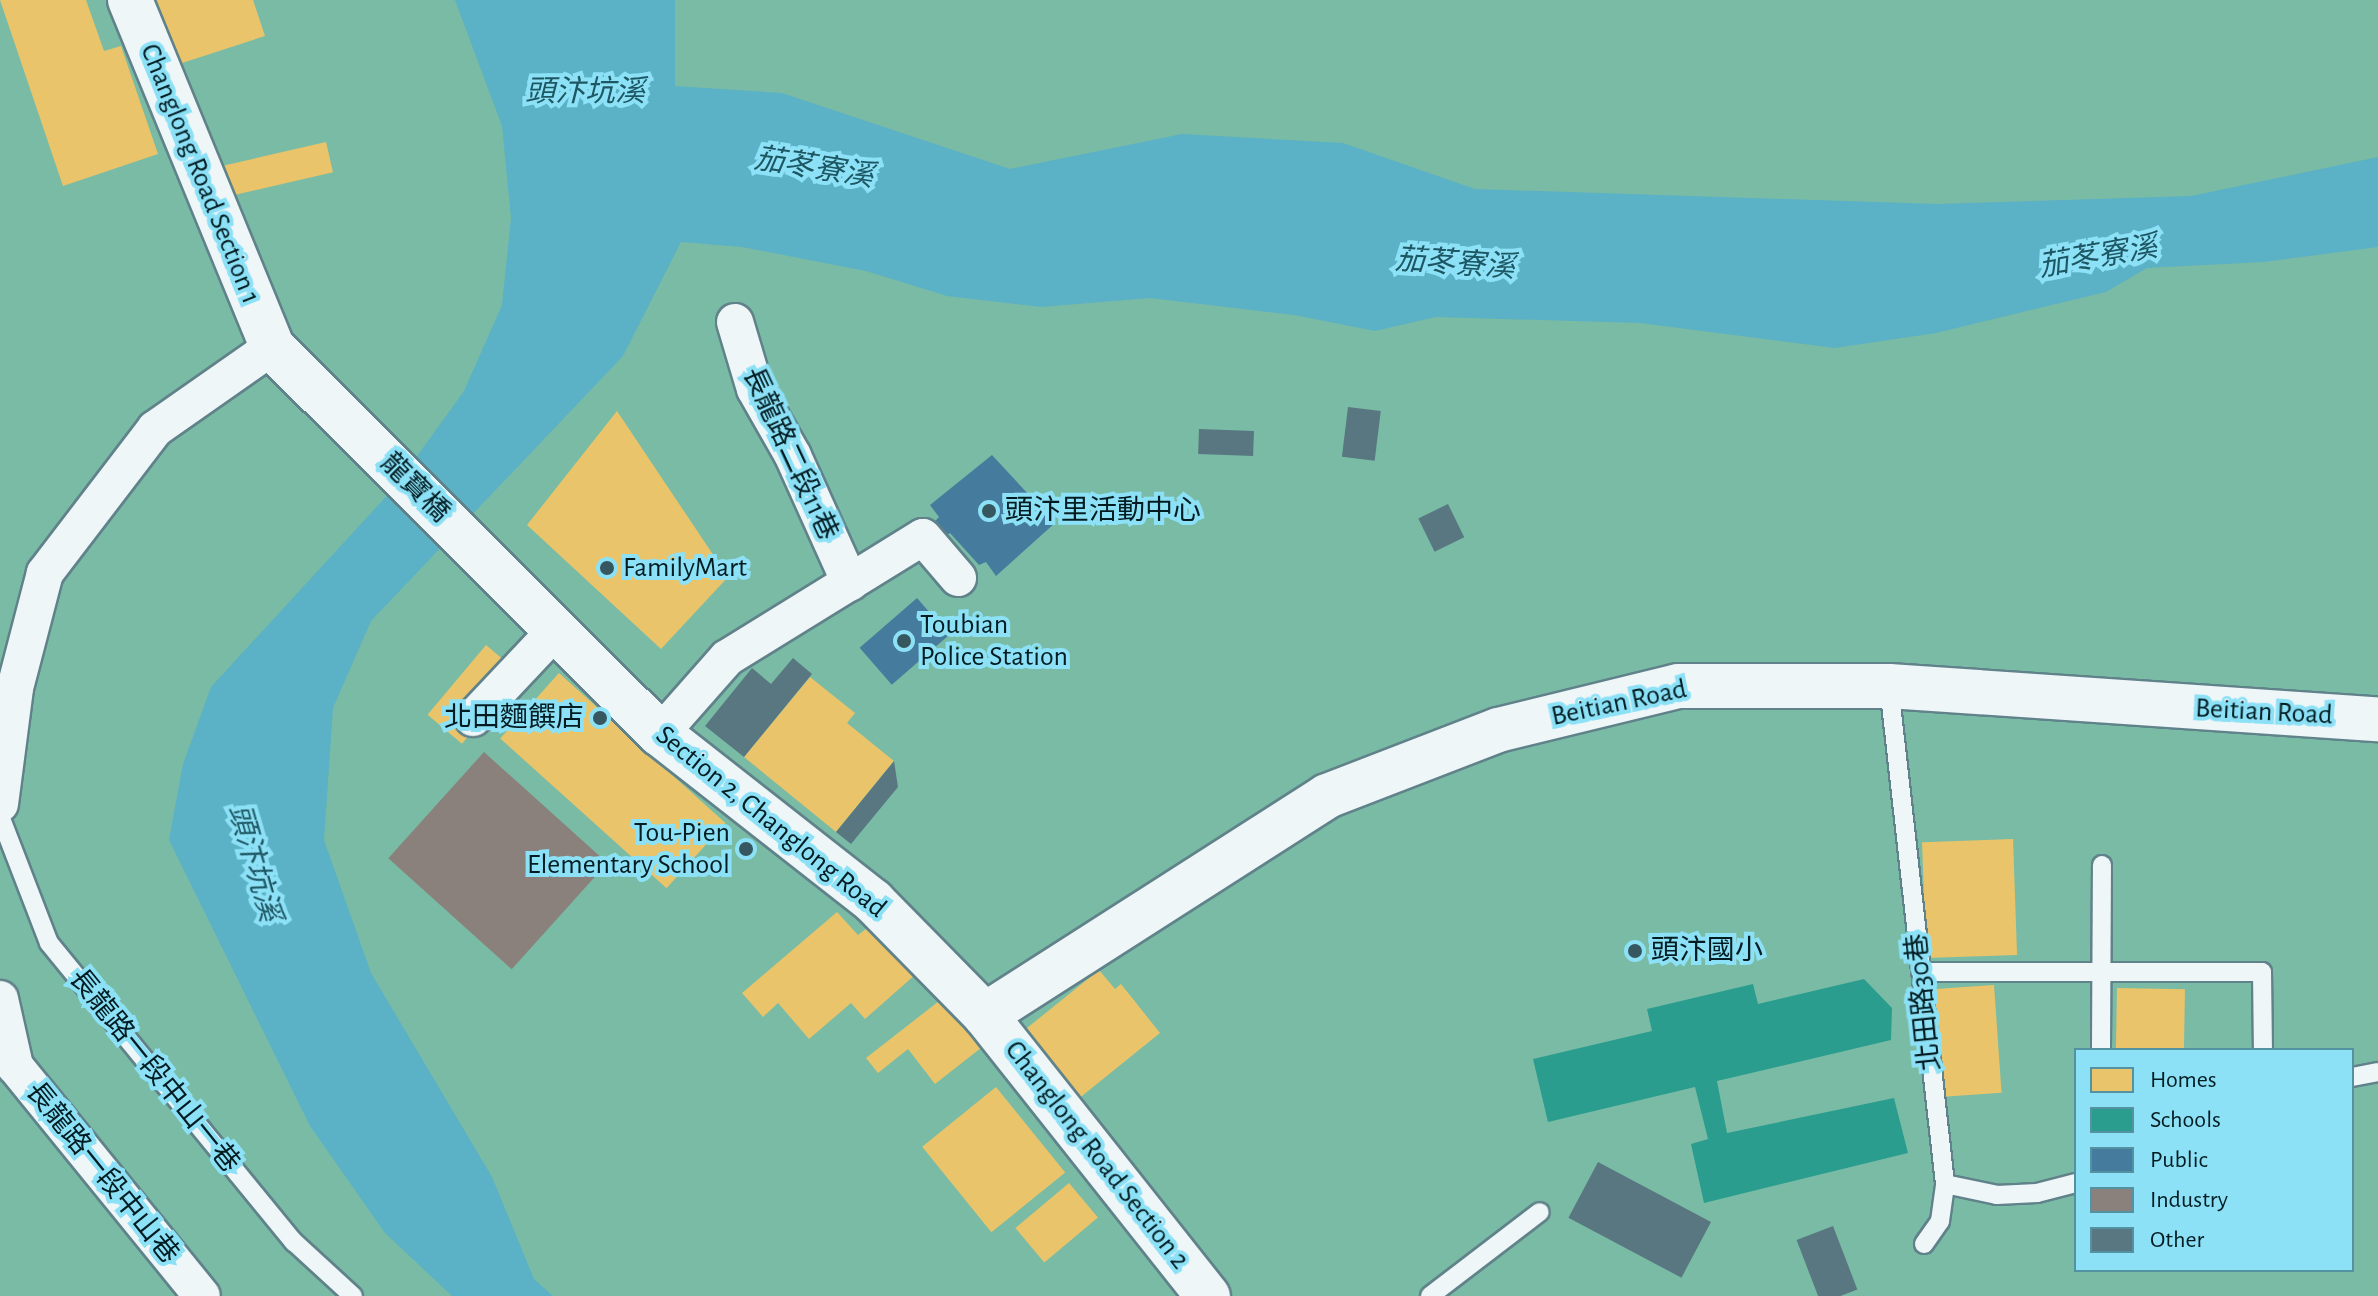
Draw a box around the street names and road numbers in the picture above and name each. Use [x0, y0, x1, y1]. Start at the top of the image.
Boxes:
street label: Changlong Road Section 1 [132, 39, 268, 309]
street label: 長龍路二段11巷 [735, 362, 845, 546]
street label: 龍寶橋 [373, 446, 457, 530]
street label: Beitian Road [1548, 672, 1690, 734]
street label: Beitian Road [2194, 692, 2334, 732]
street label: Section 2, Changlong Road [649, 719, 893, 925]
street label: 北田路30巷 [1900, 931, 1948, 1073]
street label: 長龍路一段中山一巷 [62, 963, 246, 1179]
street label: Changlong Road Section 2 [997, 1034, 1197, 1276]
street label: 長龍路一段中山巷 [18, 1075, 186, 1271]

